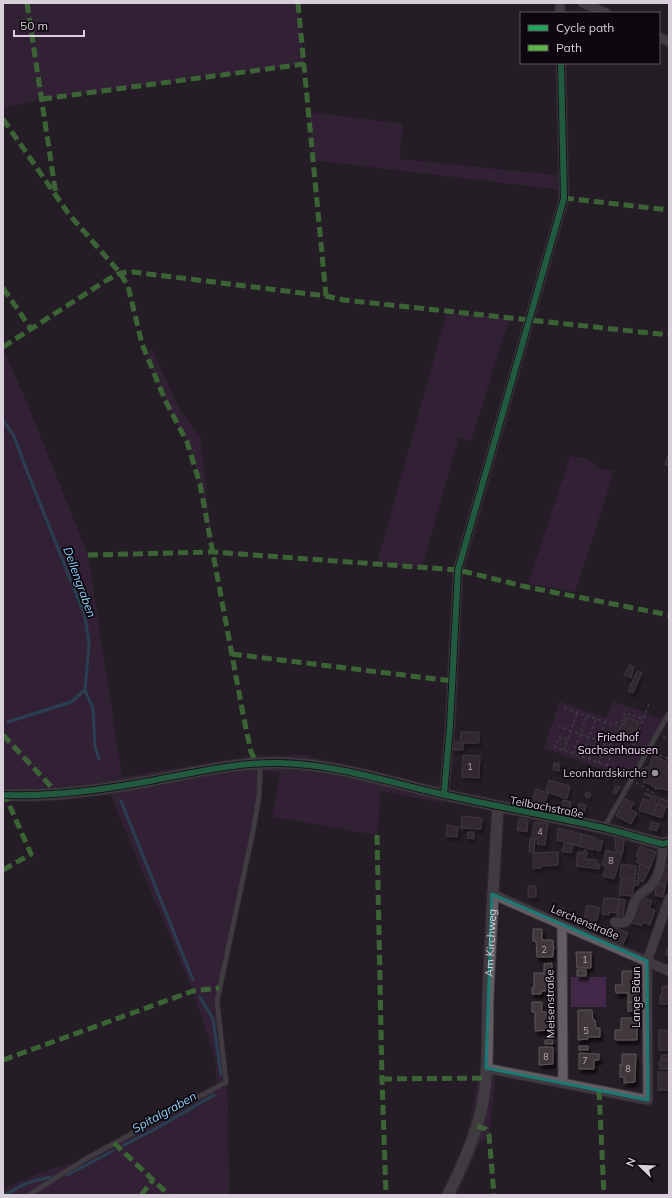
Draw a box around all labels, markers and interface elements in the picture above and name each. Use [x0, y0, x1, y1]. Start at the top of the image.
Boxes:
scale bar [14, 12, 84, 38]
legend [520, 12, 660, 64]
text: 50 m [20, 18, 48, 33]
text: Cycle path [556, 20, 614, 35]
text: Path [556, 40, 582, 55]
water label: Dellengraben [60, 545, 100, 619]
park label: Friedhof Sachsenhausen [578, 730, 658, 757]
house number: 1 [467, 761, 473, 772]
place label: Leonhardskirche [563, 766, 647, 780]
marker: Leonhardskirche [650, 768, 660, 778]
street label: Teilbachstraße [509, 793, 585, 821]
house number: 4 [537, 826, 543, 837]
house number: 8 [608, 855, 614, 866]
street label: Lerchenstraße [549, 901, 621, 943]
street label: Am Kirchweg [482, 909, 499, 977]
house number: 2 [541, 944, 547, 955]
house number: 1 [582, 954, 588, 965]
street label: Lange Bäun [629, 966, 643, 1028]
street label: Meisenstraße [542, 970, 558, 1038]
house number: 5 [583, 1025, 589, 1036]
house number: 8 [543, 1051, 549, 1062]
house number: 7 [582, 1055, 588, 1066]
house number: 8 [625, 1063, 631, 1074]
water label: Spitalgraben [129, 1088, 199, 1136]
north arrow [620, 1146, 660, 1186]
text: N [623, 1156, 639, 1169]

